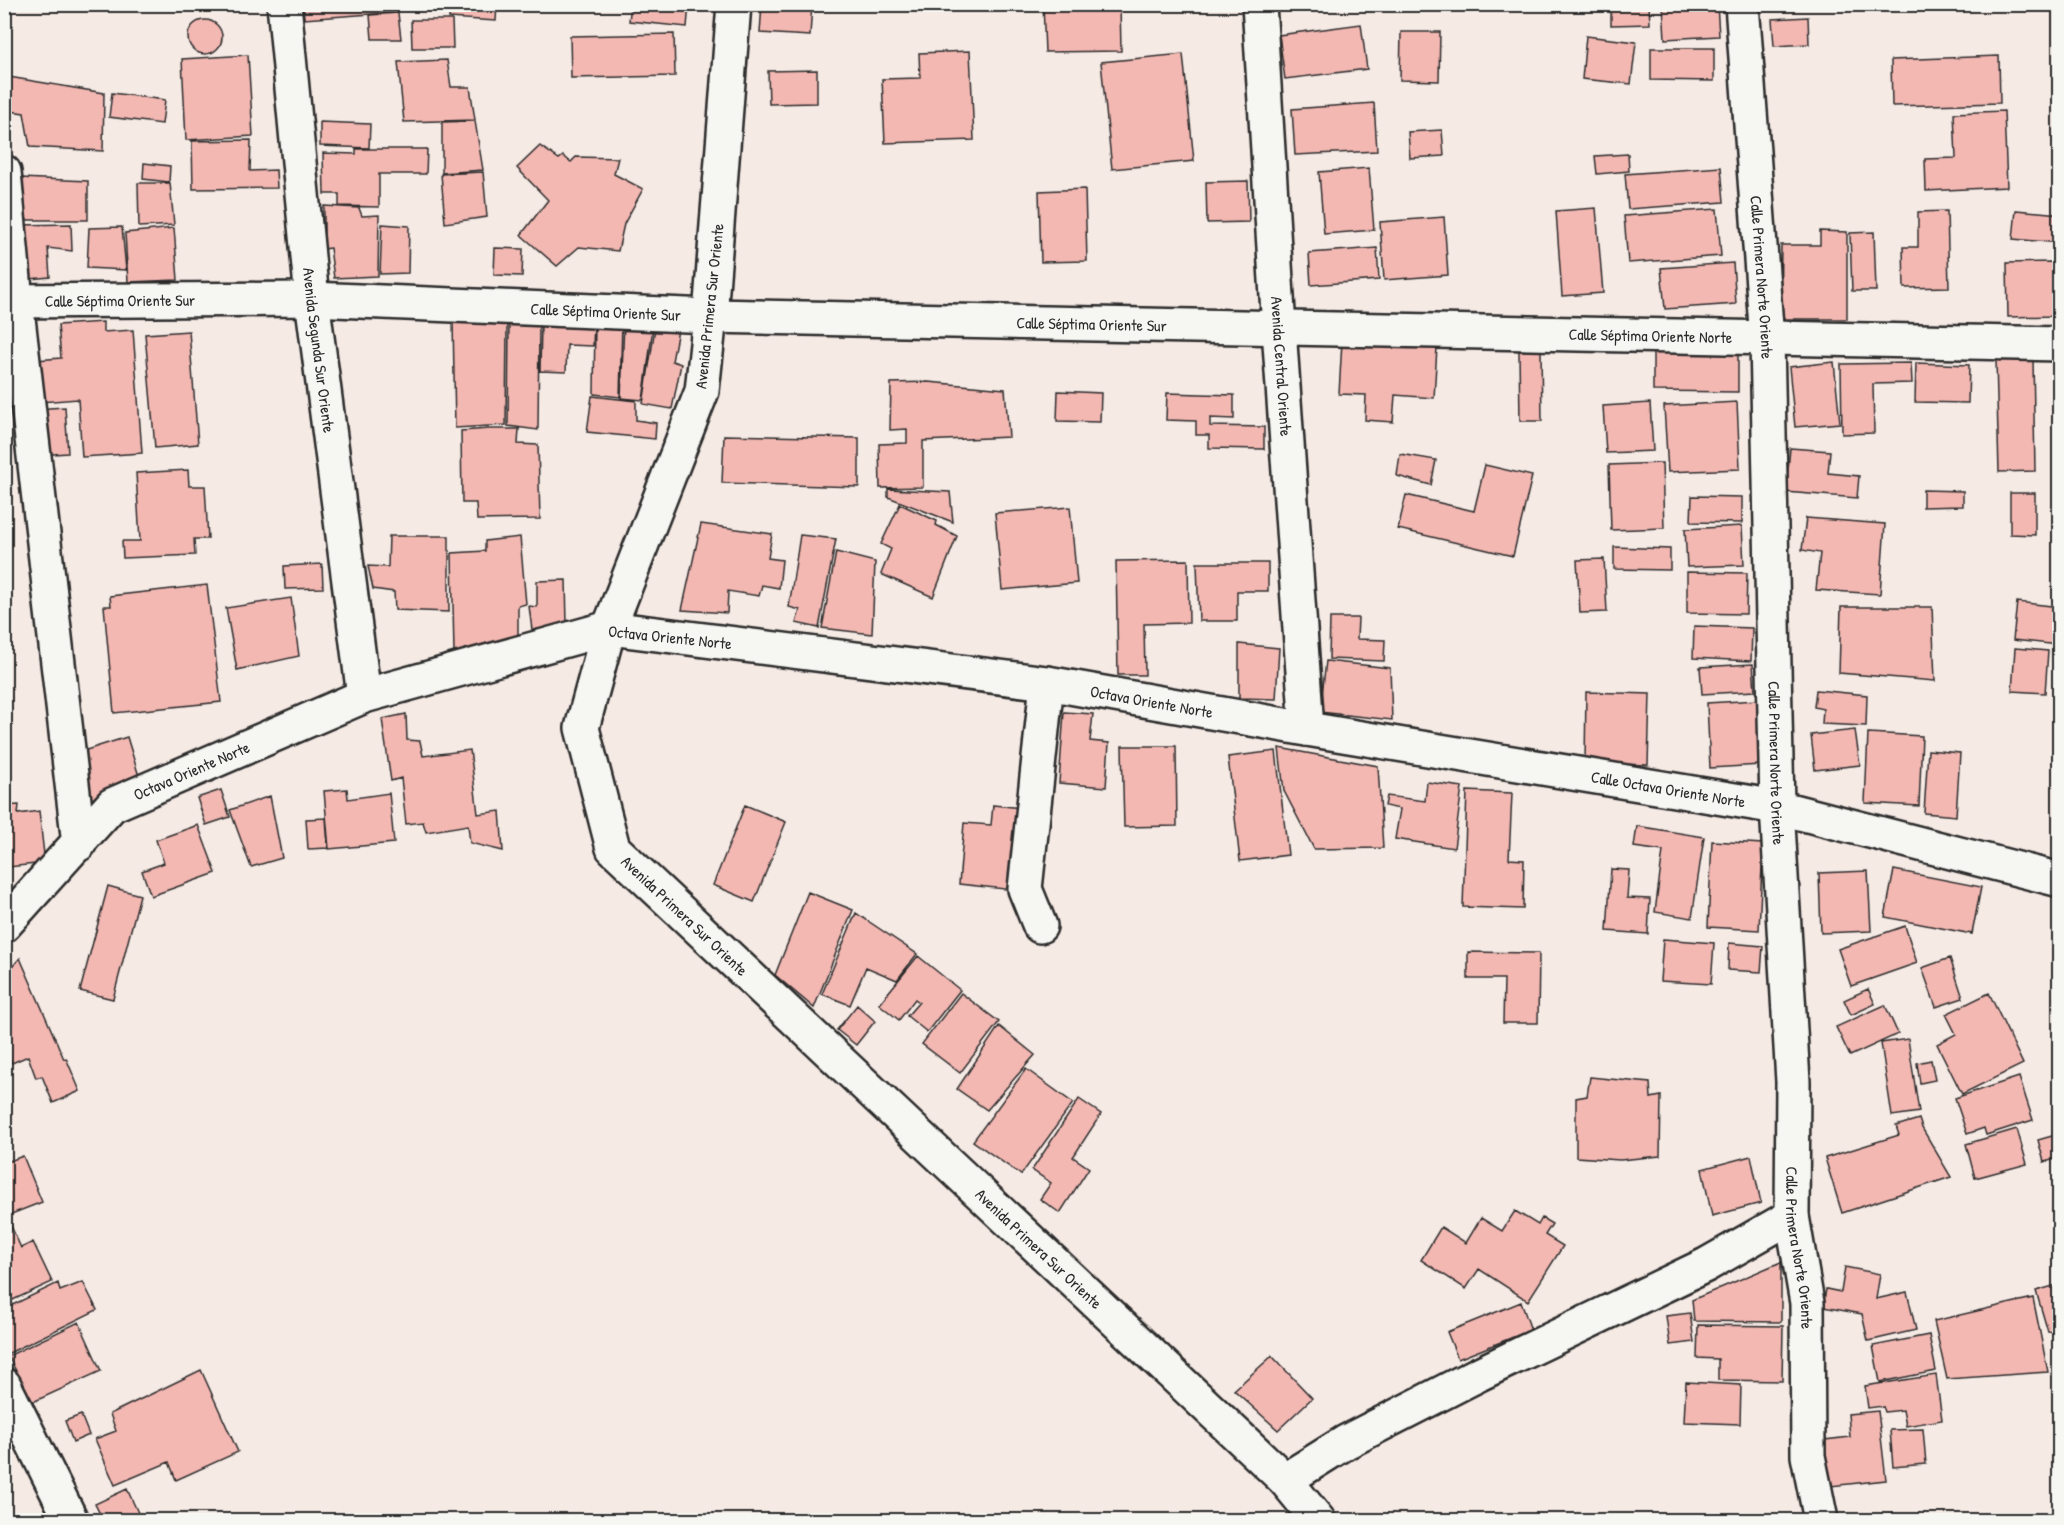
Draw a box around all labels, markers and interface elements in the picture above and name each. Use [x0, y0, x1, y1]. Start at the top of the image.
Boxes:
street label: Calle Primera Norte Oriente [1745, 195, 1778, 360]
street label: Avenida Primera Sur Oriente [689, 222, 729, 390]
street label: Avenida Segunda Sur Oriente [298, 267, 340, 435]
street label: Calle Séptima Oriente Sur [45, 289, 195, 312]
street label: Avenida Central Oriente [1266, 296, 1298, 438]
street label: Calle Séptima Oriente Sur [530, 297, 681, 326]
street label: Calle Séptima Oriente Sur [1016, 311, 1167, 336]
street label: Calle Séptima Oriente Norte [1568, 323, 1733, 348]
street label: Octava Oriente Norte [607, 620, 733, 654]
street label: Octava Oriente Norte [1089, 680, 1215, 723]
street label: Calle Primera Norte Oriente [1763, 681, 1790, 846]
street label: Octava Oriente Norte [130, 736, 253, 805]
street label: Calle Octava Oriente Norte [1589, 765, 1748, 813]
street label: Avenida Primera Sur Oriente [617, 851, 753, 981]
street label: Calle Primera Norte Oriente [1781, 1167, 1818, 1330]
street label: Avenida Primera Sur Oriente [971, 1183, 1107, 1314]

